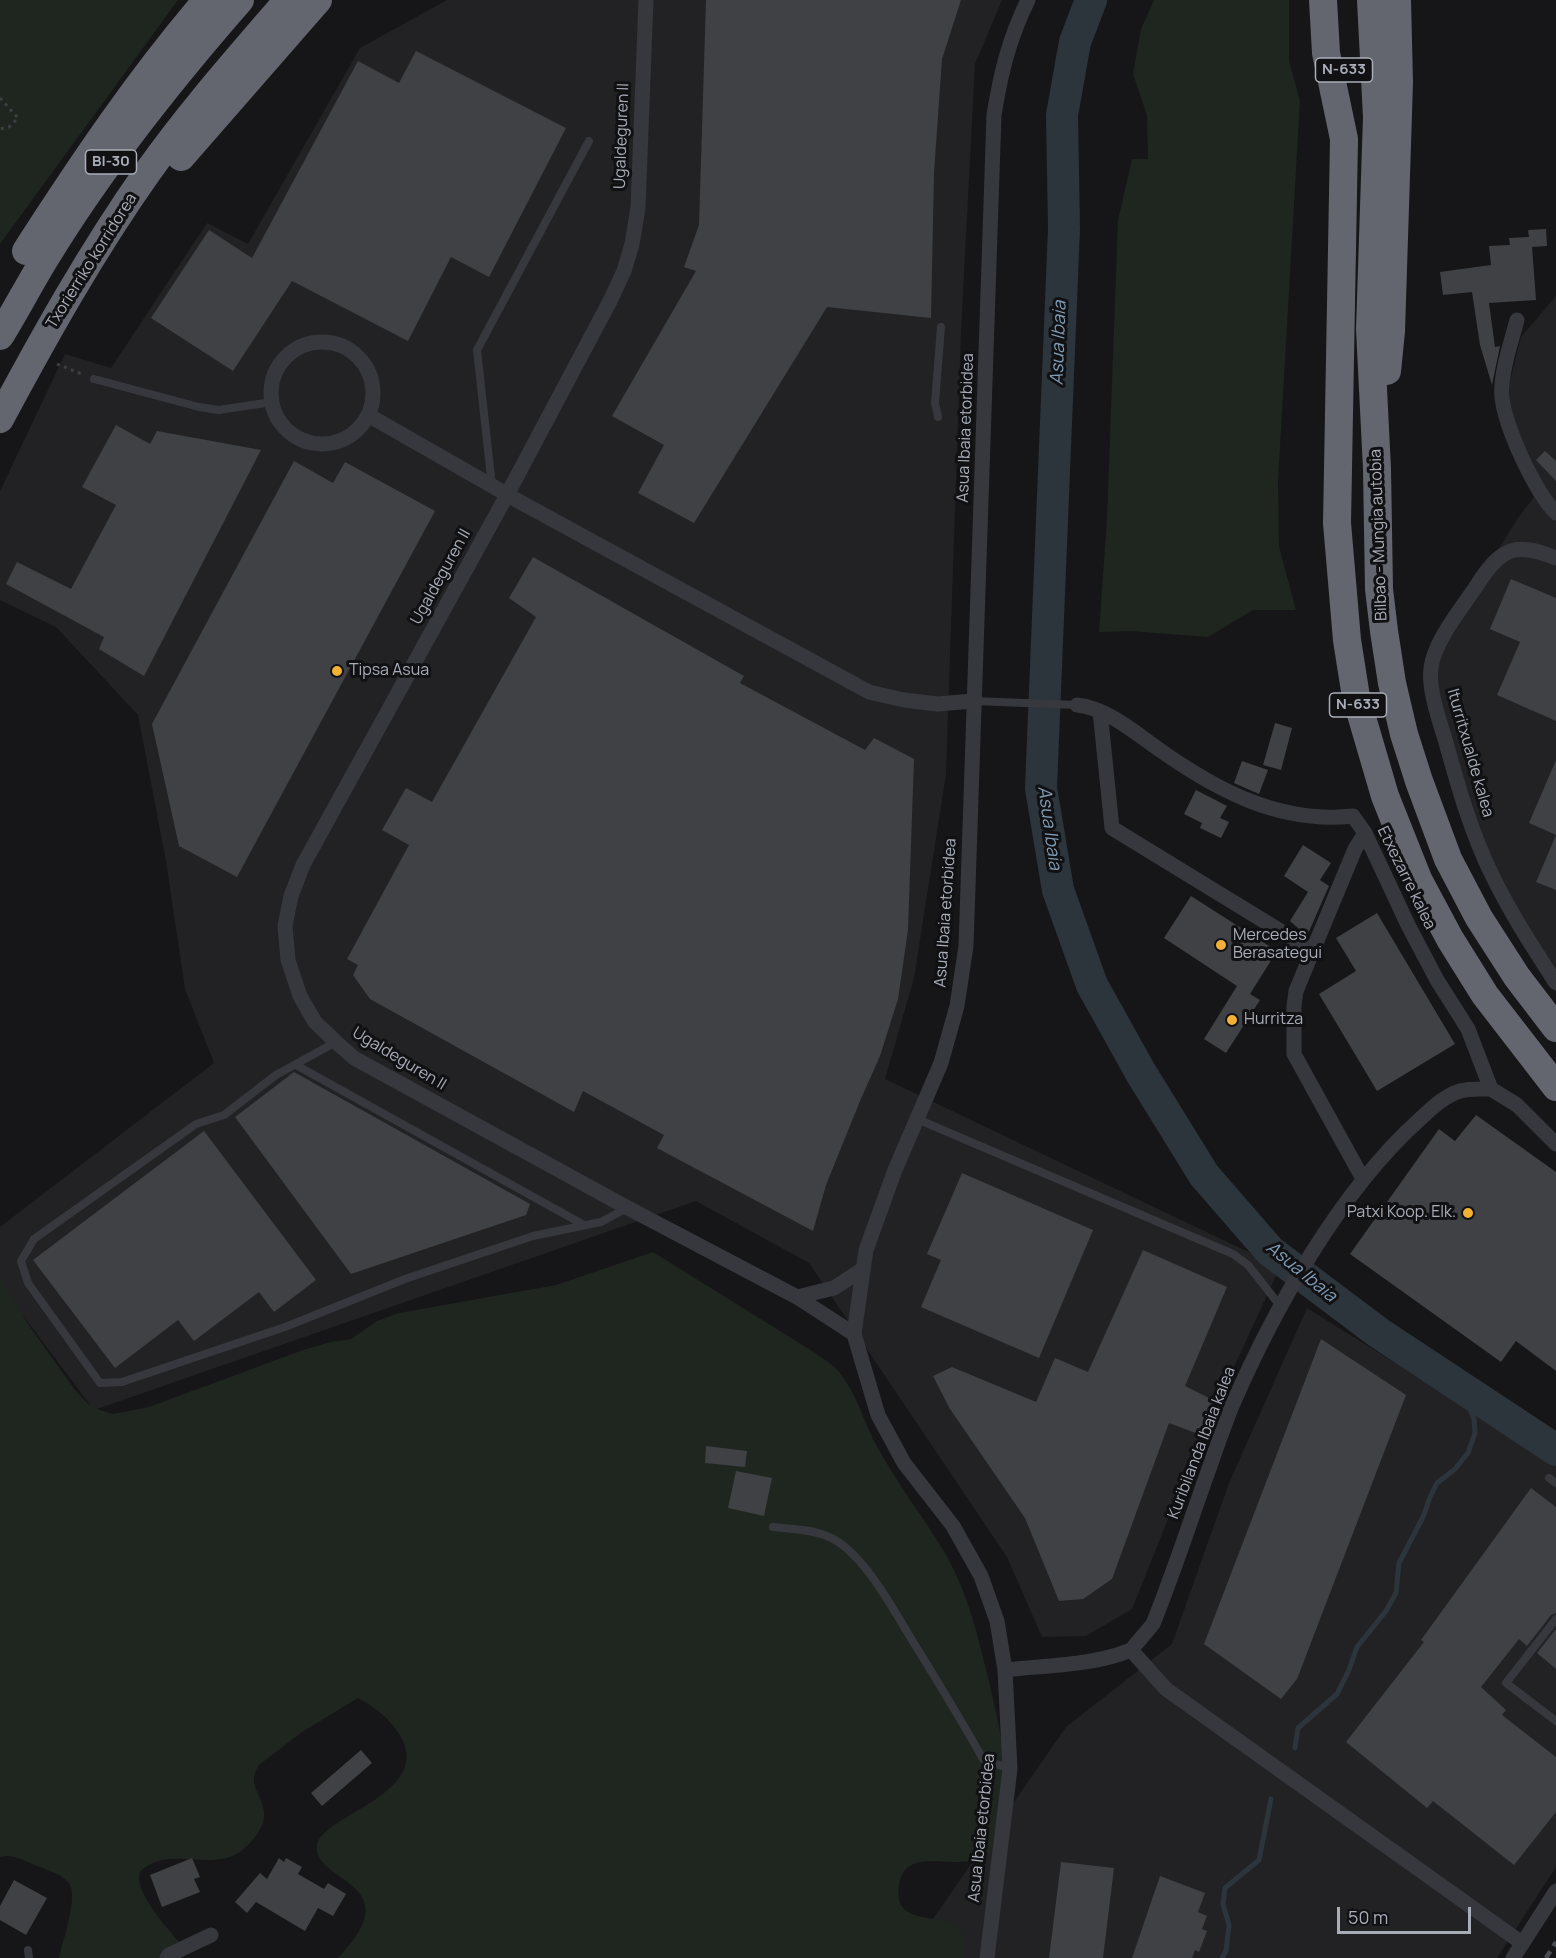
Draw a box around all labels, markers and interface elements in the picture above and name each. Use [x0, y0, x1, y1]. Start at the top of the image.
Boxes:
road number: N-633 [1316, 58, 1372, 82]
street label: Ugaldeguren II [611, 83, 633, 189]
road number: BI-30 [86, 150, 136, 174]
street label: Txorierriko korridorea [43, 190, 141, 332]
water label: Asua Ibaia [1047, 301, 1071, 385]
street label: Asua Ibaia etorbidea [954, 353, 978, 503]
street label: Bilbao - Mungia autobia [1366, 449, 1392, 621]
street label: Ugaldeguren II [407, 526, 475, 628]
place label: Tipsa Asua [349, 661, 429, 681]
marker: Tipsa Asua [330, 664, 344, 678]
street label: Iturritxualde kalea [1443, 687, 1497, 819]
road number: N-633 [1330, 693, 1386, 717]
water label: Asua Ibaia [1032, 785, 1066, 871]
street label: Etxezarre kalea [1373, 823, 1439, 933]
street label: Asua Ibaia etorbidea [931, 838, 961, 988]
place label: Mercedes Berasategui [1233, 926, 1322, 964]
marker: Mercedes Berasategui [1214, 938, 1228, 952]
place label: Hurritza [1244, 1010, 1303, 1030]
marker: Hurritza [1225, 1013, 1239, 1027]
street label: Ugaldeguren II [349, 1023, 449, 1095]
place label: Patxi Koop. Elk. [1347, 1203, 1456, 1223]
marker: Patxi Koop. Elk. [1461, 1206, 1475, 1220]
water label: Asua Ibaia [1261, 1237, 1341, 1307]
street label: Kuribilanda Ibaia kalea [1164, 1364, 1240, 1522]
street label: Asua Ibaia etorbidea [965, 1753, 999, 1903]
scale bar [1340, 1895, 1474, 1933]
text: 50 m [1348, 1905, 1388, 1929]

